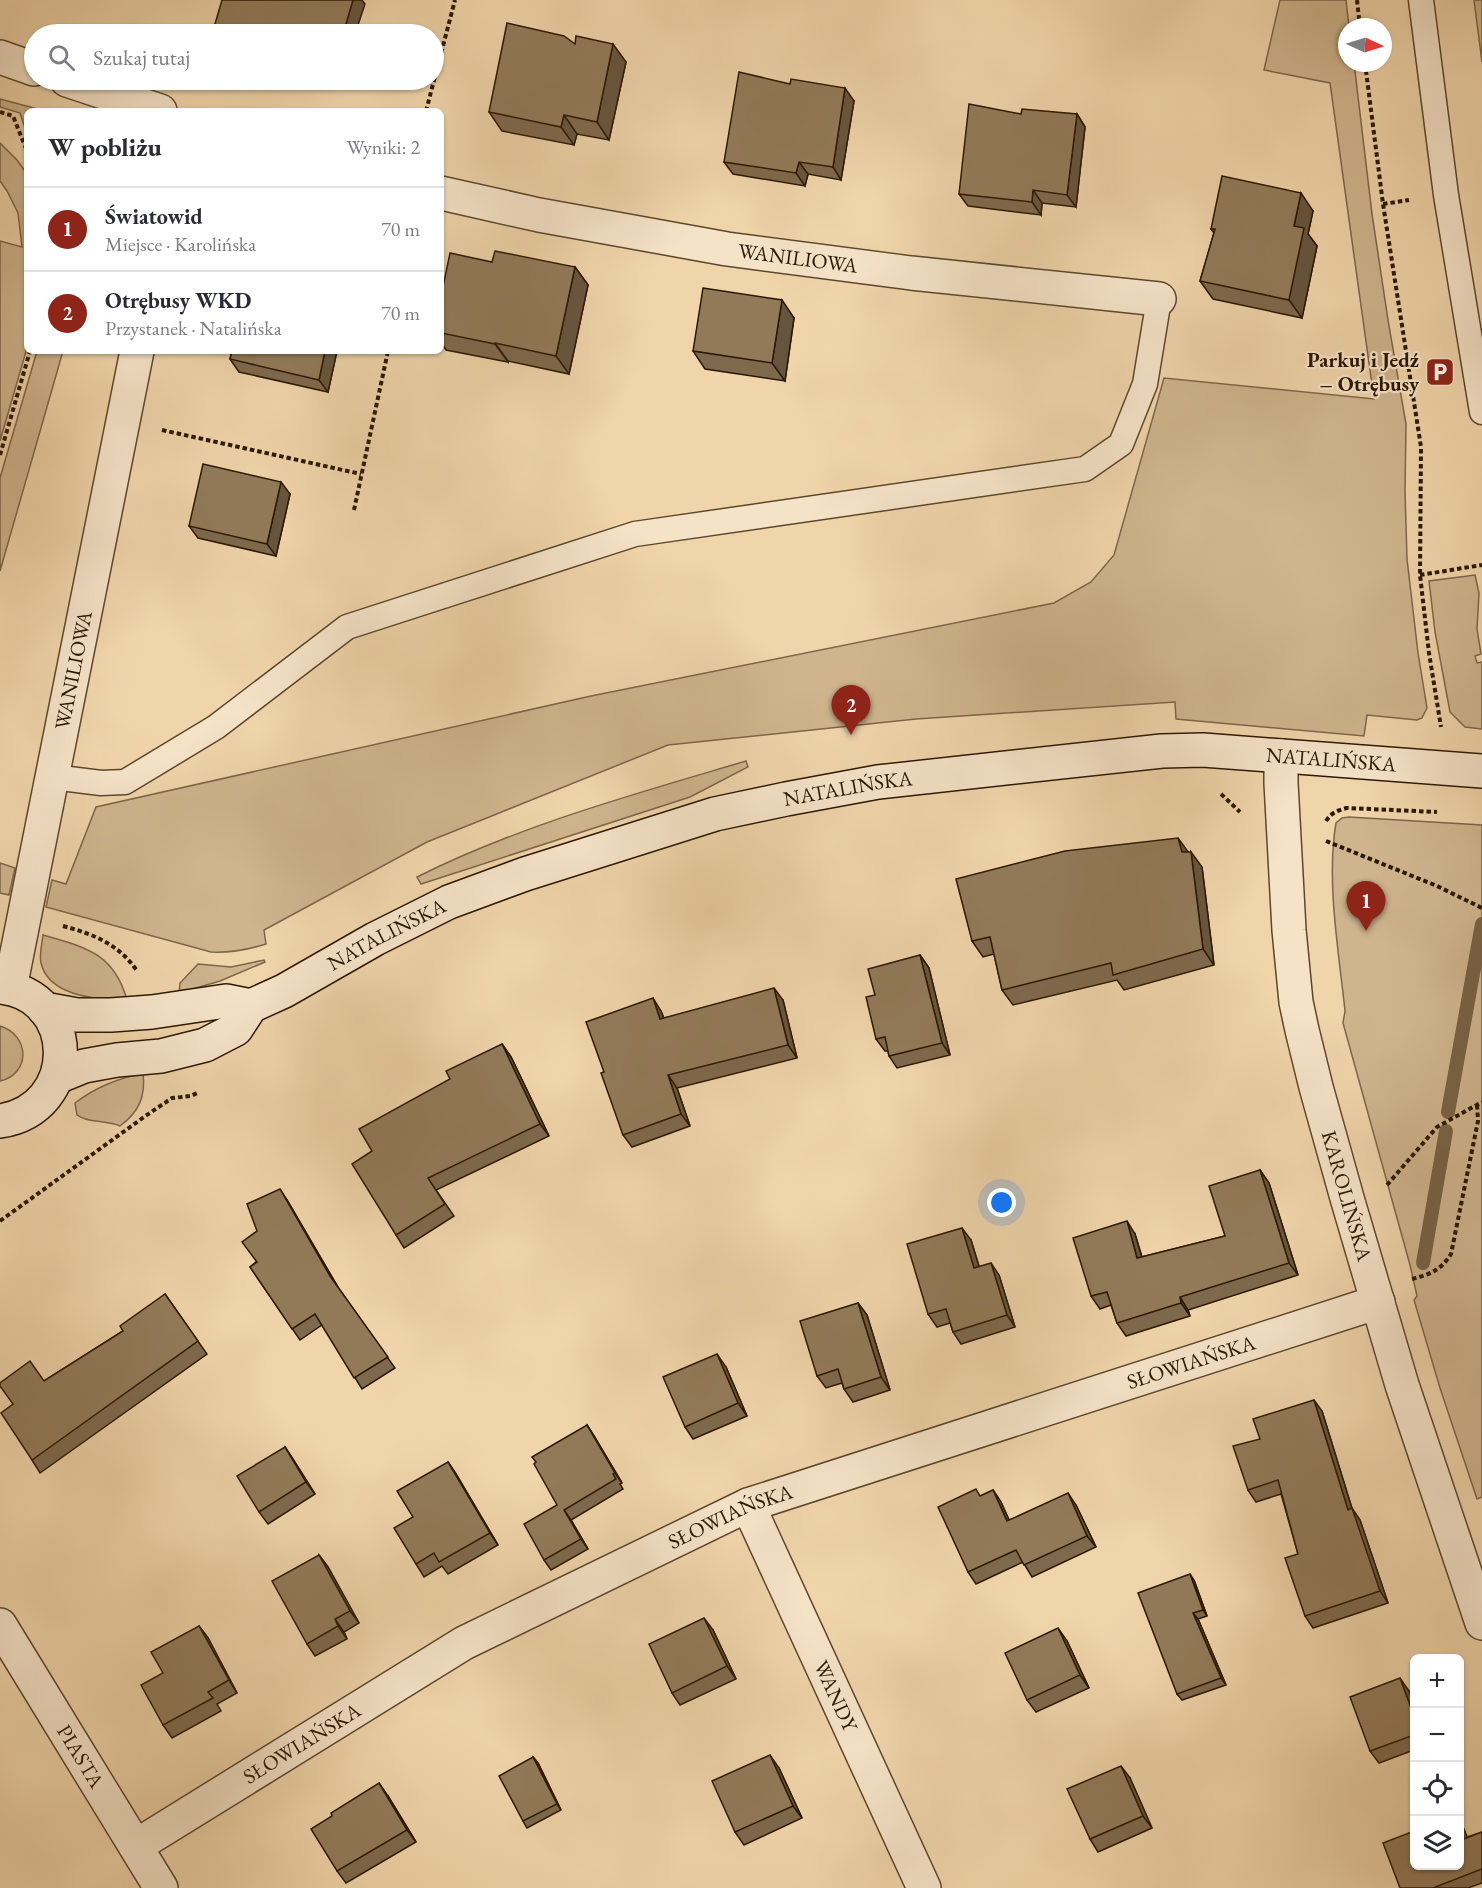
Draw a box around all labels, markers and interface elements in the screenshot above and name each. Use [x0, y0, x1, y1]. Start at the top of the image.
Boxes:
north arrow [1338, 18, 1392, 72]
search box [24, 24, 444, 90]
icon: search [45, 41, 78, 74]
text: Szukaj tutaj [93, 43, 190, 72]
text: W pobliżu [48, 130, 162, 164]
text: Wyniki: 2 [347, 134, 420, 160]
text: Światowid [105, 202, 203, 231]
text: 1 [62, 216, 73, 242]
text: 70 m [381, 216, 420, 242]
text: Miejsce · Karolińska [105, 231, 256, 257]
street label: WANILIOWA [736, 237, 860, 279]
text: Otrębusy WKD [105, 286, 251, 315]
text: 2 [62, 300, 73, 326]
text: 70 m [381, 300, 420, 326]
text: Przystanek · Natalińska [105, 315, 282, 341]
place label: Parkuj i Jedź – Otrębusy [1307, 346, 1420, 397]
parking icon: Parkuj i Jedź – Otrębusy [1424, 356, 1456, 388]
street label: WANILIOWA [48, 608, 98, 732]
pin: 2 [832, 686, 870, 735]
street label: NATALIŃSKA [1265, 741, 1398, 778]
street label: NATALIŃSKA [781, 764, 914, 812]
pin: 1 [1346, 882, 1386, 931]
street label: NATALIŃSKA [322, 892, 451, 977]
street label: KAROLIŃSKA [1316, 1127, 1379, 1265]
your location [987, 1188, 1016, 1217]
street label: SŁOWIAŃSKA [1123, 1328, 1259, 1395]
street label: SŁOWIAŃSKA [663, 1477, 796, 1555]
map controls [1410, 1654, 1464, 1870]
button: + [1410, 1654, 1464, 1708]
street label: WANDY [808, 1656, 865, 1737]
street label: SŁOWIAŃSKA [238, 1696, 366, 1790]
button: − [1410, 1708, 1464, 1762]
street label: PIASTA [51, 1719, 111, 1793]
button: locate [1410, 1762, 1464, 1816]
button: layers [1410, 1816, 1464, 1870]

